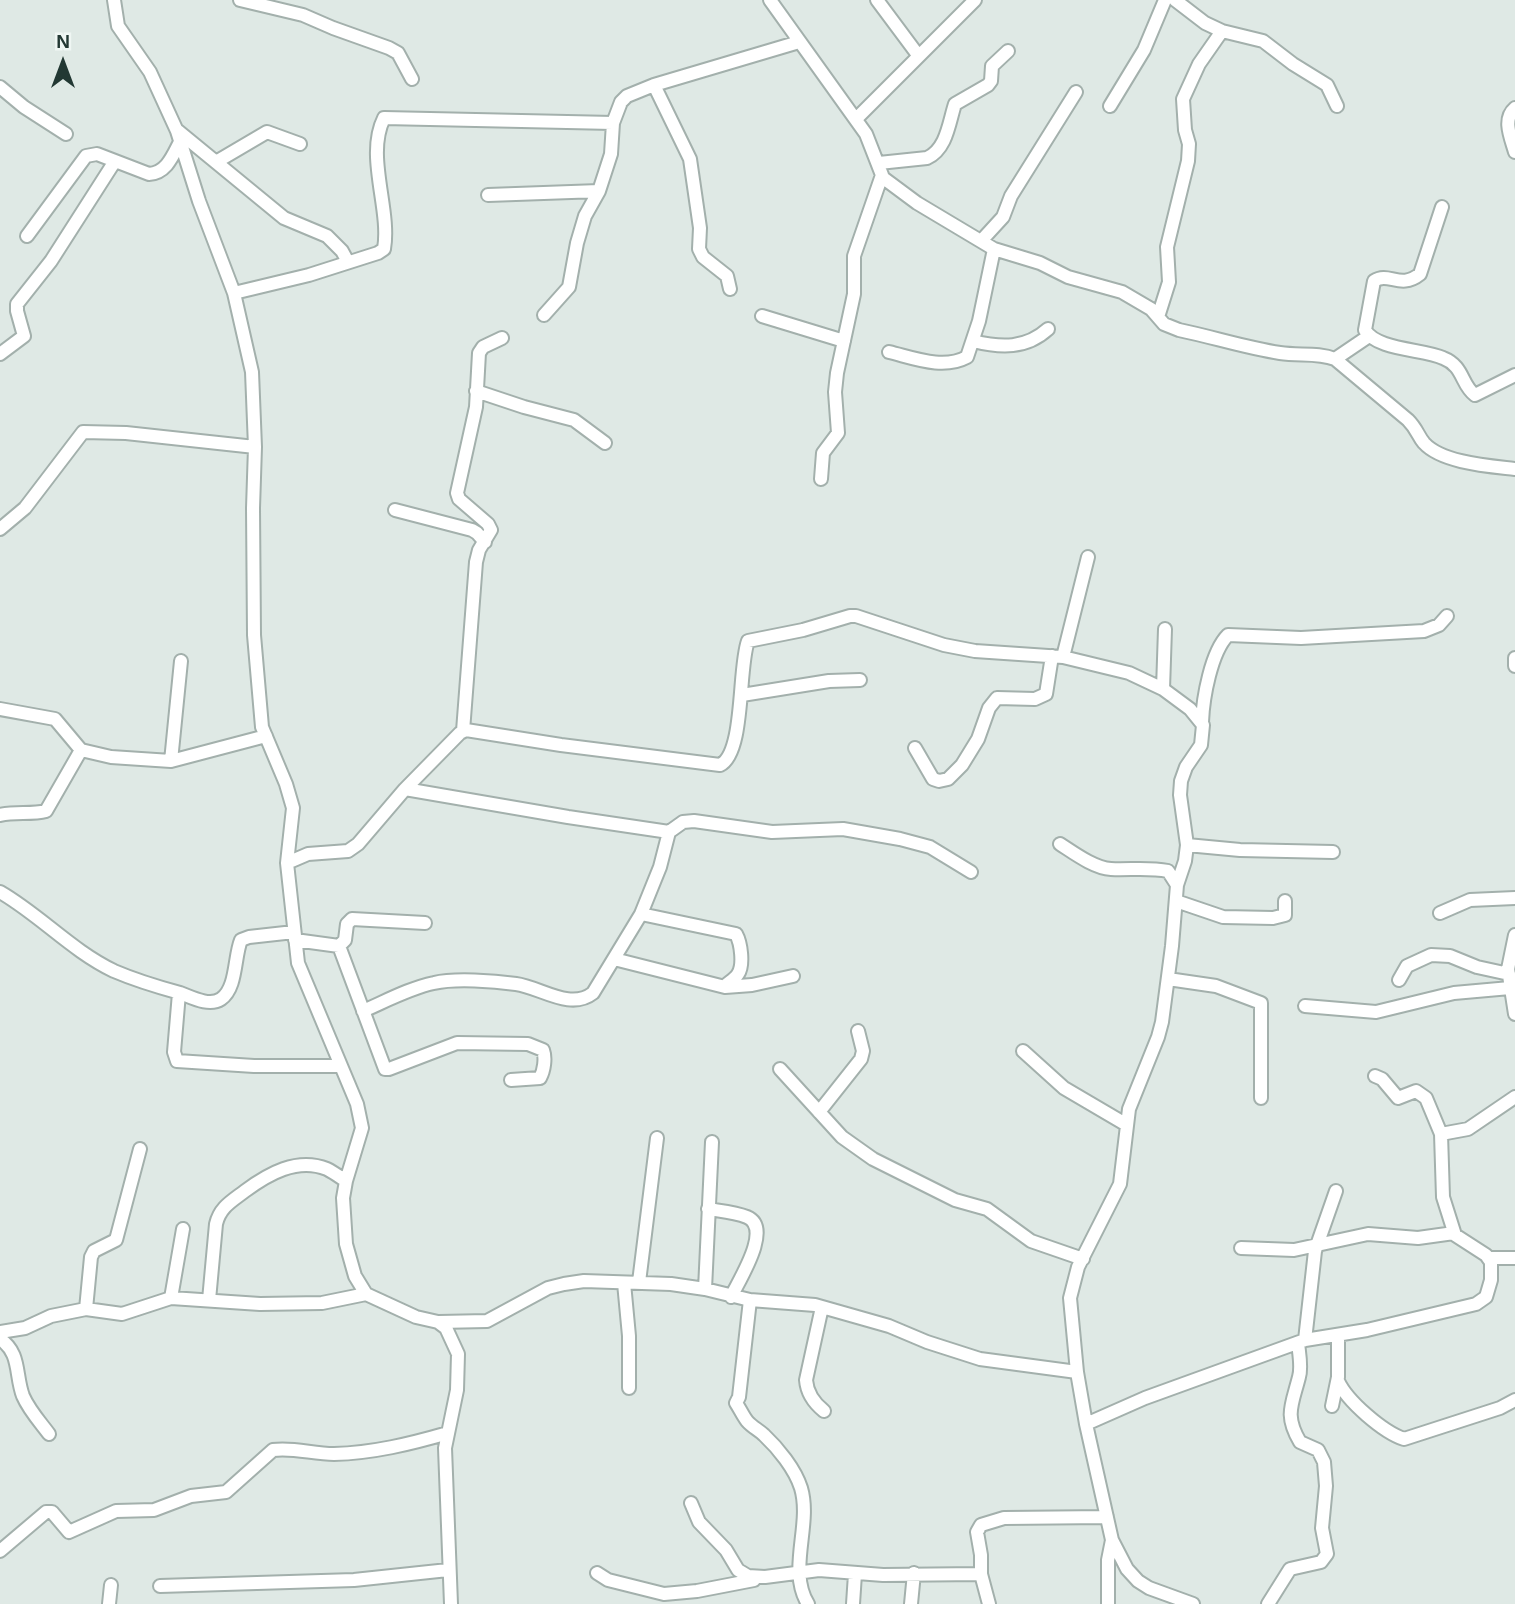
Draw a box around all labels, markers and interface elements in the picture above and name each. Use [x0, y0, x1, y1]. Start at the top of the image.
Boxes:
north arrow [28, 28, 98, 98]
text: N [56, 31, 70, 52]

